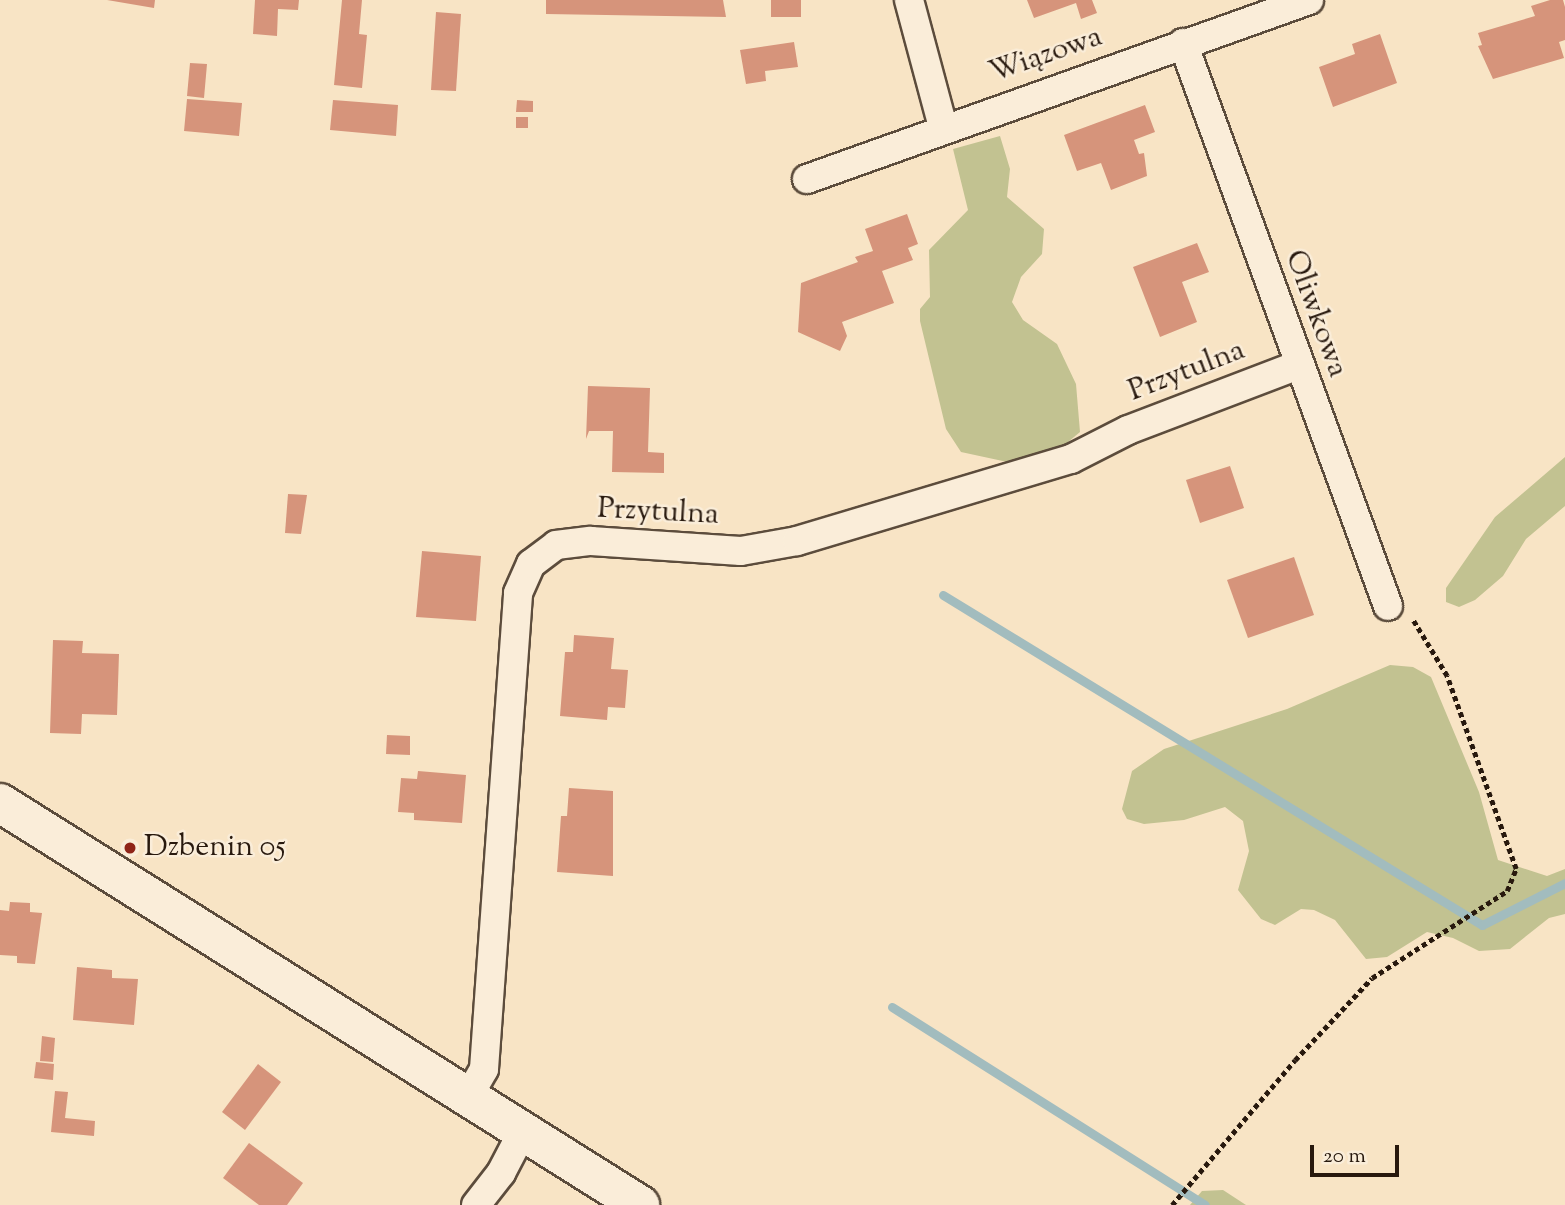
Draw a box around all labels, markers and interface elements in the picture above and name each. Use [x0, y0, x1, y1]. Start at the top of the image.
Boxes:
street label: Wiązowa [985, 20, 1107, 92]
street label: Oliwkowa [1275, 246, 1355, 382]
street label: Przytulna [1124, 333, 1250, 411]
street label: Przytulna [596, 492, 720, 534]
place label: Dzbenin 05 [144, 830, 286, 866]
marker: Dzbenin 05 [122, 840, 138, 856]
scale bar [1313, 1132, 1402, 1176]
text: 20 m [1323, 1142, 1366, 1172]

